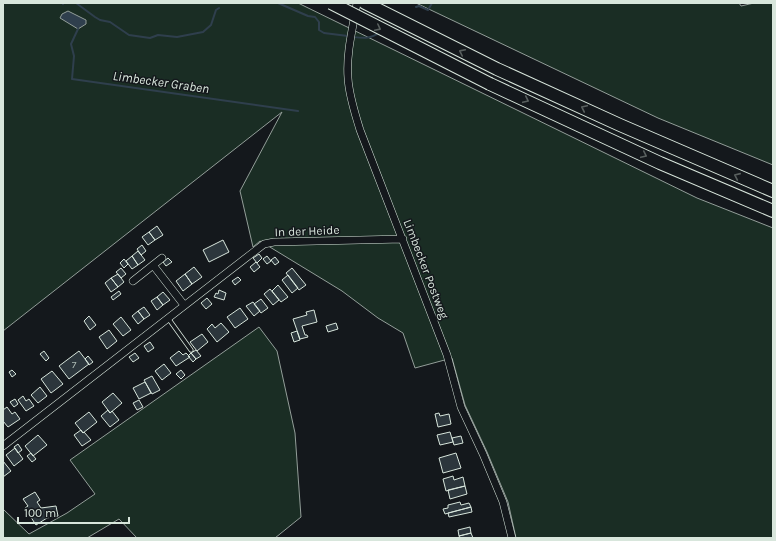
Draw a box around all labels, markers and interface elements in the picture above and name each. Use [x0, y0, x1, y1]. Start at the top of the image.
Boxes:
one-way arrow [373, 23, 381, 31]
one-way arrow [459, 49, 466, 57]
water label: Limbecker Graben [112, 68, 210, 96]
one-way arrow [521, 95, 529, 103]
one-way arrow [581, 105, 589, 113]
one-way arrow [639, 150, 647, 158]
one-way arrow [734, 173, 742, 181]
street label: Limbecker Postweg [401, 217, 452, 321]
street label: In der Heide [274, 223, 340, 239]
house number: 7 [72, 359, 77, 371]
scale bar [18, 499, 129, 525]
text: 100 m [24, 506, 56, 520]

